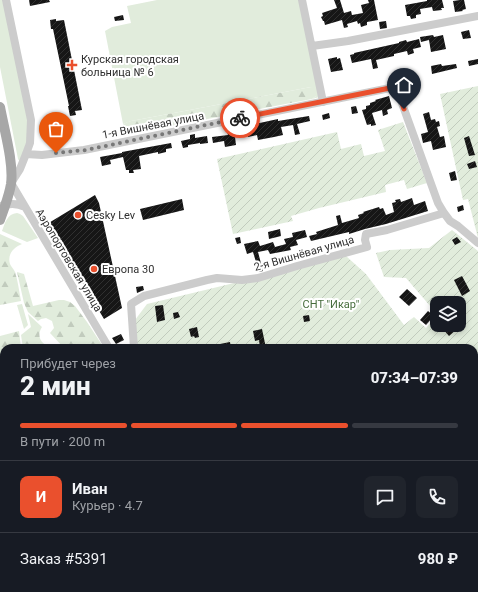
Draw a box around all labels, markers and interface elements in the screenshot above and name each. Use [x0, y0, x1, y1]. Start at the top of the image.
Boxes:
place label: Курская городская больница № 6 [81, 53, 179, 79]
marker: Курская городская больница № 6 [66, 59, 78, 71]
pin [387, 68, 421, 109]
icon: home [393, 74, 415, 96]
courier [220, 98, 260, 138]
icon: bike [229, 107, 251, 129]
street label: 1-я Вишнёвая улица [101, 109, 205, 142]
pin [39, 112, 73, 153]
icon: bag [45, 118, 67, 140]
street label: Аэропортовская улица [33, 206, 105, 314]
place label: Cesky Lev [86, 209, 136, 222]
marker: Cesky Lev [73, 210, 83, 220]
street label: 2-я Вишнёвая улица [253, 233, 356, 274]
place label: Европа 30 [102, 263, 154, 276]
marker: Европа 30 [89, 264, 99, 274]
map controls [430, 296, 466, 332]
button: layers [430, 296, 466, 332]
park label: СНТ "Икар" [303, 298, 359, 311]
text: Прибудет через [20, 356, 116, 371]
text: 07:34–07:39 [371, 369, 458, 387]
text: 2 мин [20, 371, 91, 401]
text: В пути · 200 m [20, 434, 105, 449]
button: chat [364, 476, 406, 518]
button: phone [416, 476, 458, 518]
text: Иван [72, 480, 108, 498]
text: И [36, 488, 46, 506]
text: Курьер · 4.7 [72, 498, 143, 513]
text: Заказ #5391 [20, 550, 108, 568]
text: 980 ₽ [418, 550, 458, 568]

